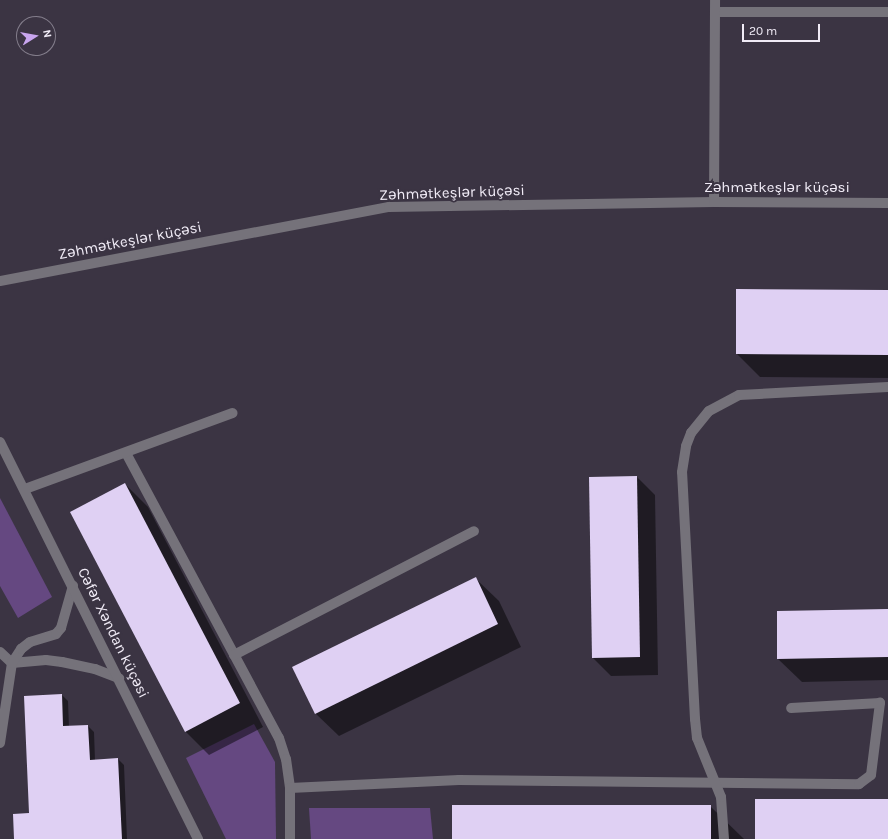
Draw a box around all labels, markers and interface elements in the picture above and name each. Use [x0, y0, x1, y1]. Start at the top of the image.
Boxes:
north arrow [16, 16, 56, 56]
scale bar [744, 16, 822, 42]
text: 20 m [749, 24, 777, 38]
text: N [40, 29, 54, 39]
street label: Zəhmətkeşlər küçəsi [704, 179, 850, 197]
street label: Zəhmətkeşlər küçəsi [379, 181, 525, 205]
street label: Zəhmətkeşlər küçəsi [57, 218, 203, 264]
street label: Cəfər Xəndan küçəsi [74, 565, 152, 701]

